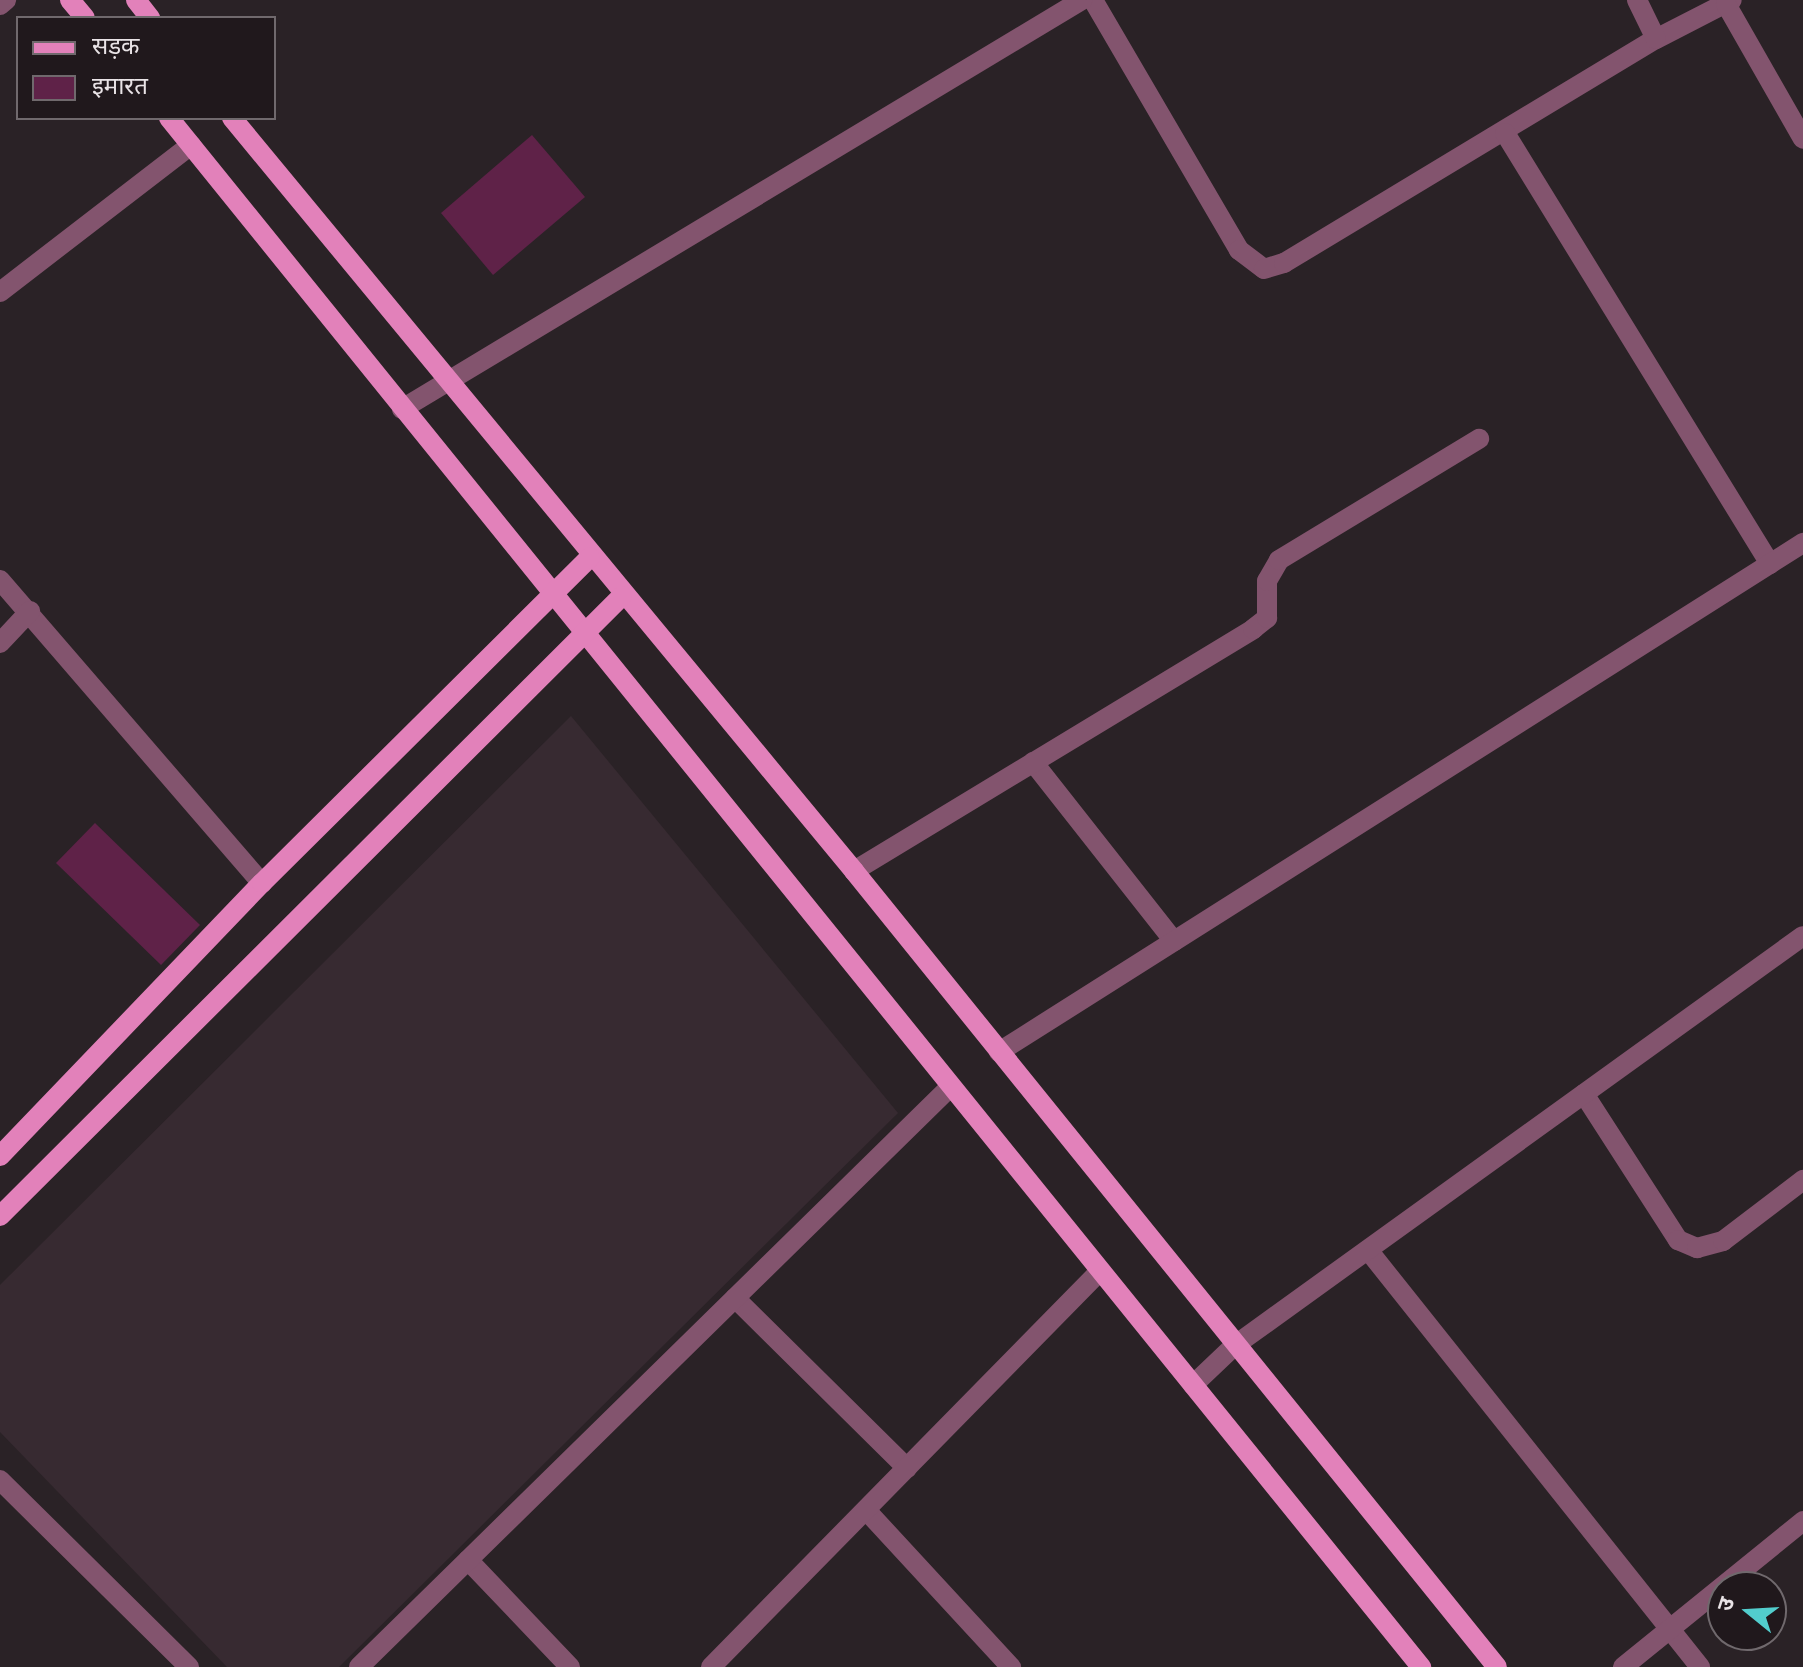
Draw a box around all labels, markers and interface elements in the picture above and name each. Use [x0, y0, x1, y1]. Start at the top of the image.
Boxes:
legend [16, 16, 276, 120]
text: सड़क [92, 32, 140, 61]
text: इमारत [92, 72, 148, 101]
north arrow [1707, 1571, 1787, 1651]
text: उ [1712, 1594, 1740, 1614]

